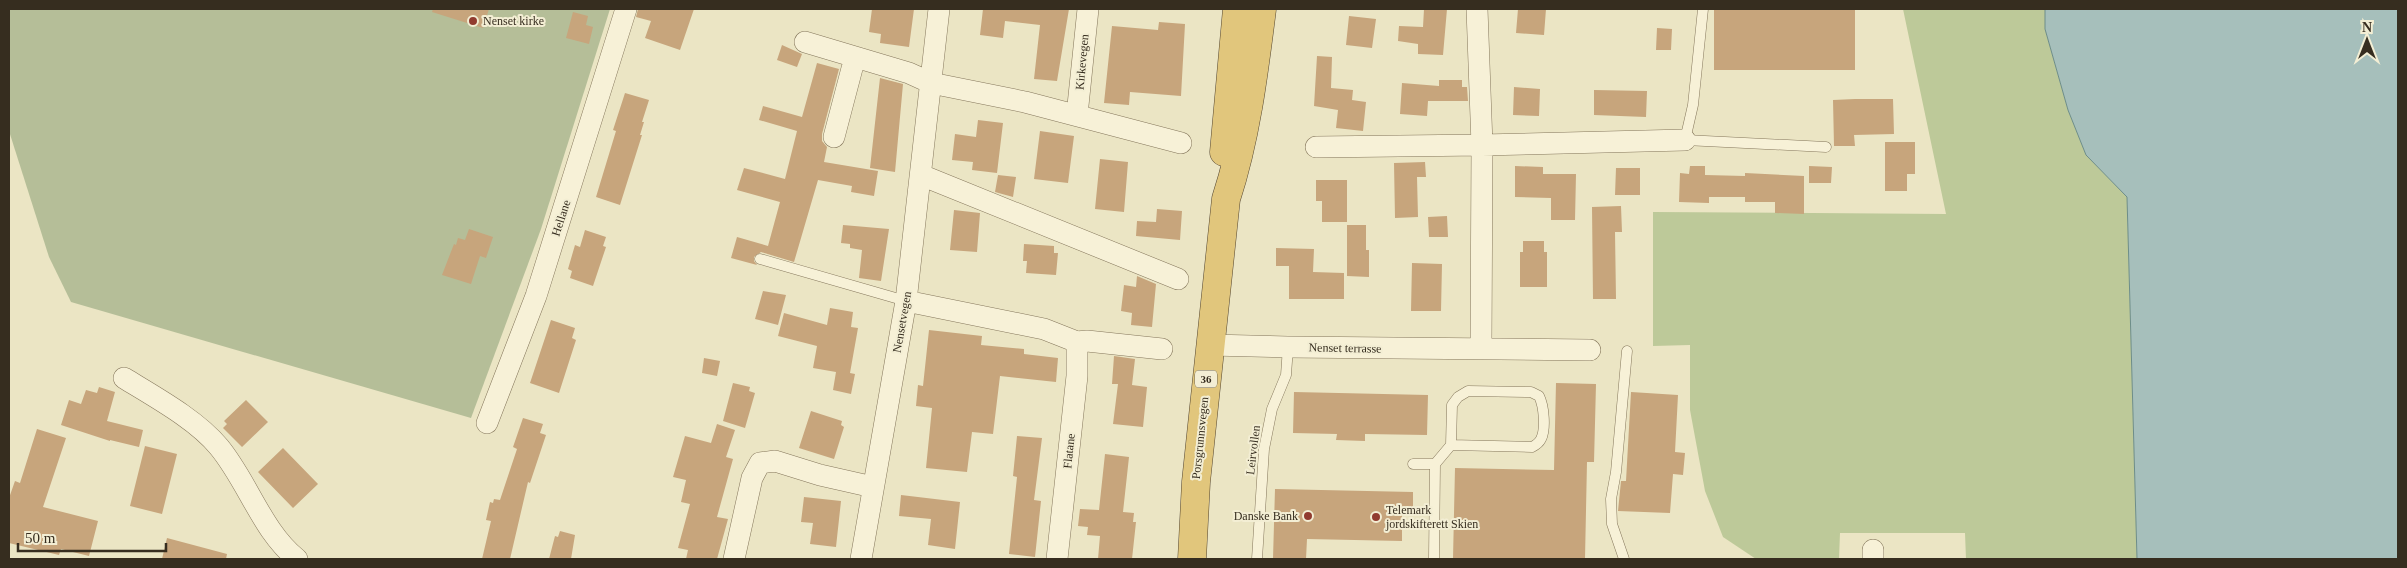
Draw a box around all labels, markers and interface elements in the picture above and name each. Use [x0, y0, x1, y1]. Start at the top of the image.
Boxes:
place label: Nenset kirke [483, 14, 544, 28]
marker: Nenset kirke [467, 15, 479, 27]
north arrow [2342, 15, 2392, 65]
text: N [2362, 20, 2372, 35]
street label: Kirkevegen [1073, 34, 1091, 90]
street label: Hellane [549, 198, 573, 238]
street label: Nensetvegen [890, 290, 914, 354]
street label: Nenset terrasse [1308, 340, 1382, 356]
road number: 36 [1195, 370, 1217, 388]
street label: Porsgrunnsvegen [1189, 396, 1211, 480]
street label: Leirvollen [1243, 424, 1263, 476]
street label: Flatane [1060, 433, 1078, 469]
place label: Telemark jordskifterett Skien [1385, 503, 1478, 531]
place label: Danske Bank [1234, 509, 1298, 523]
marker: Danske Bank [1302, 510, 1314, 522]
marker: Telemark jordskifterett Skien [1370, 511, 1382, 523]
scale bar [18, 520, 165, 552]
text: 50 m [25, 530, 56, 546]

